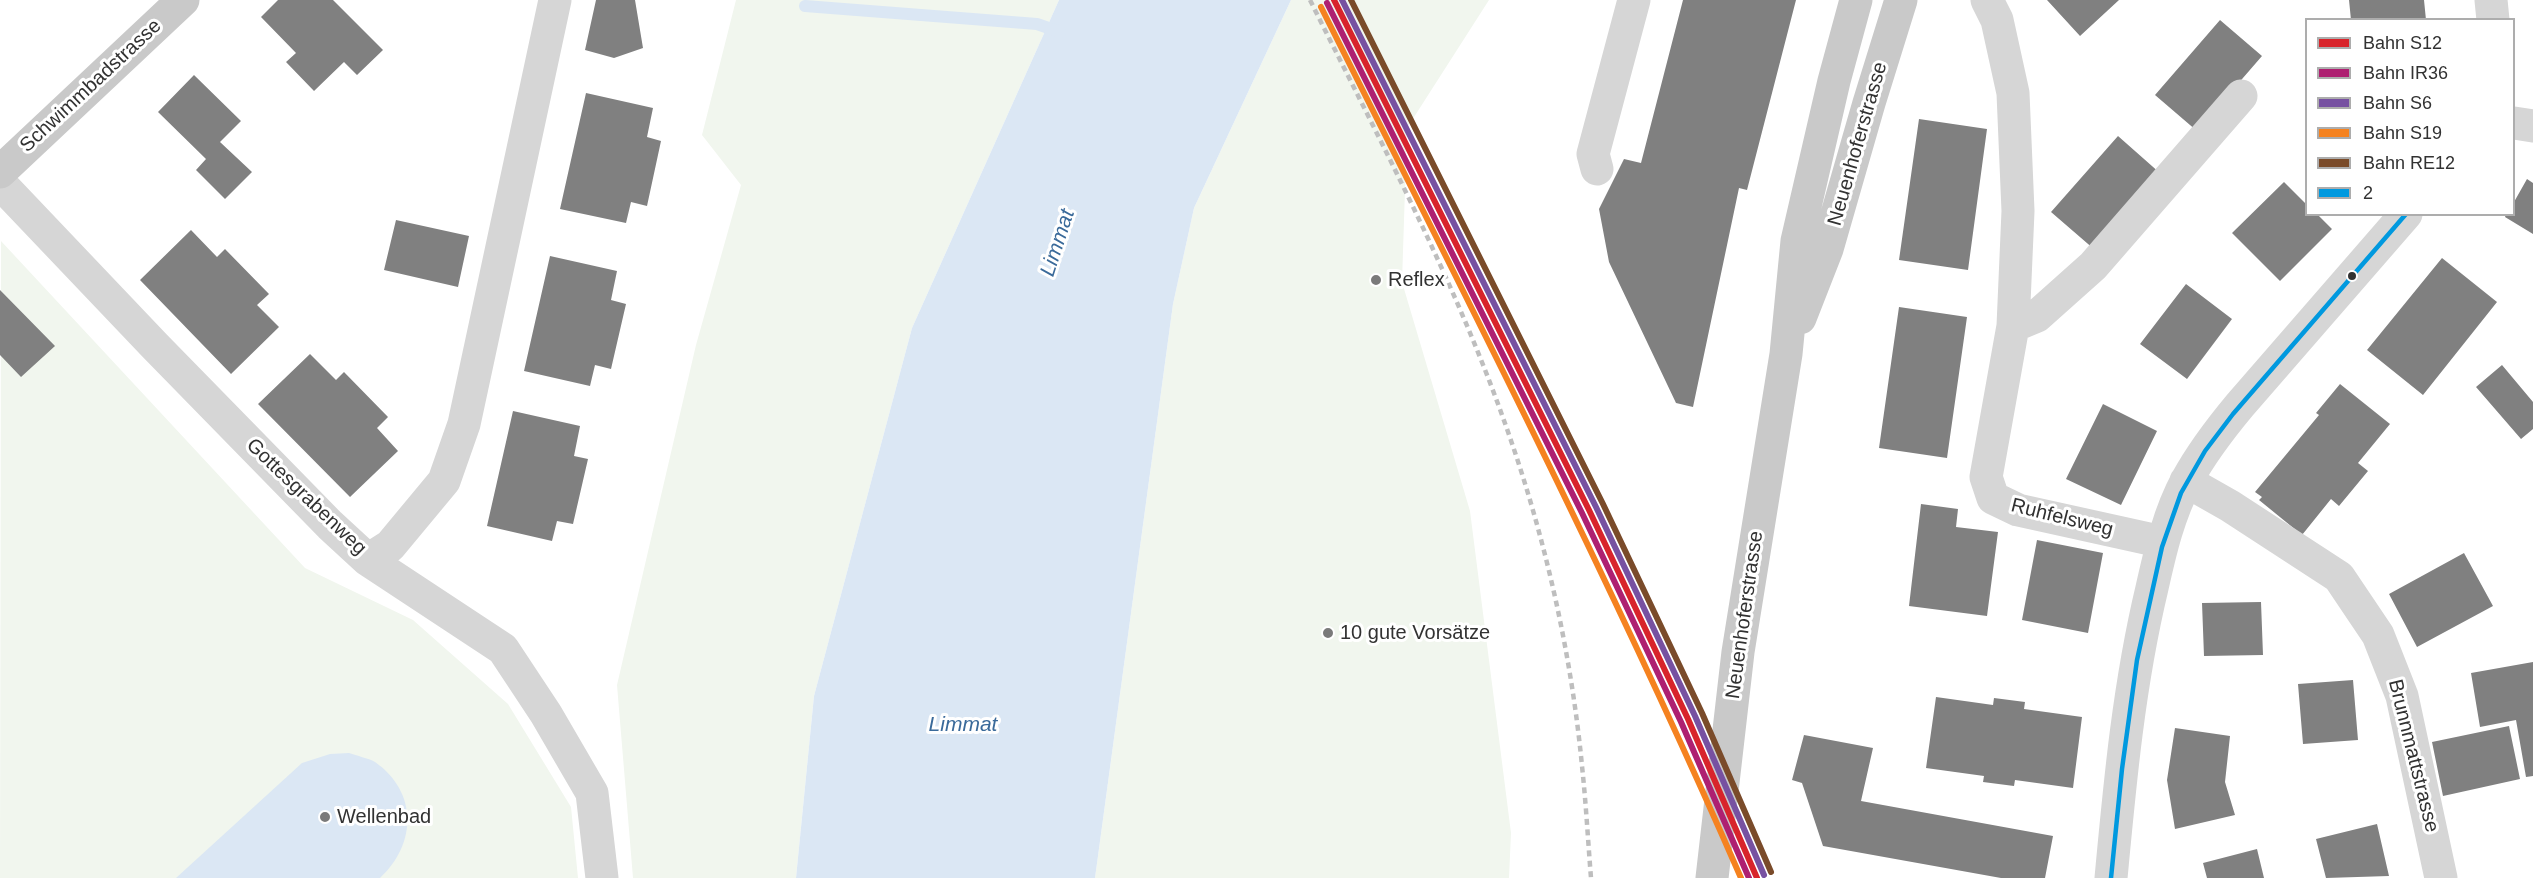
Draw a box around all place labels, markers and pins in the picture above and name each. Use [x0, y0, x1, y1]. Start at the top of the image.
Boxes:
place label: Reflex [1388, 268, 1445, 292]
unlabelled marker [2346, 270, 2358, 282]
marker: Reflex [1369, 273, 1383, 287]
place label: 10 gute Vorsätze [1340, 621, 1490, 645]
marker: 10 gute Vorsätze [1321, 626, 1335, 640]
place label: Wellenbad [337, 805, 431, 829]
marker: Wellenbad [318, 810, 332, 824]

